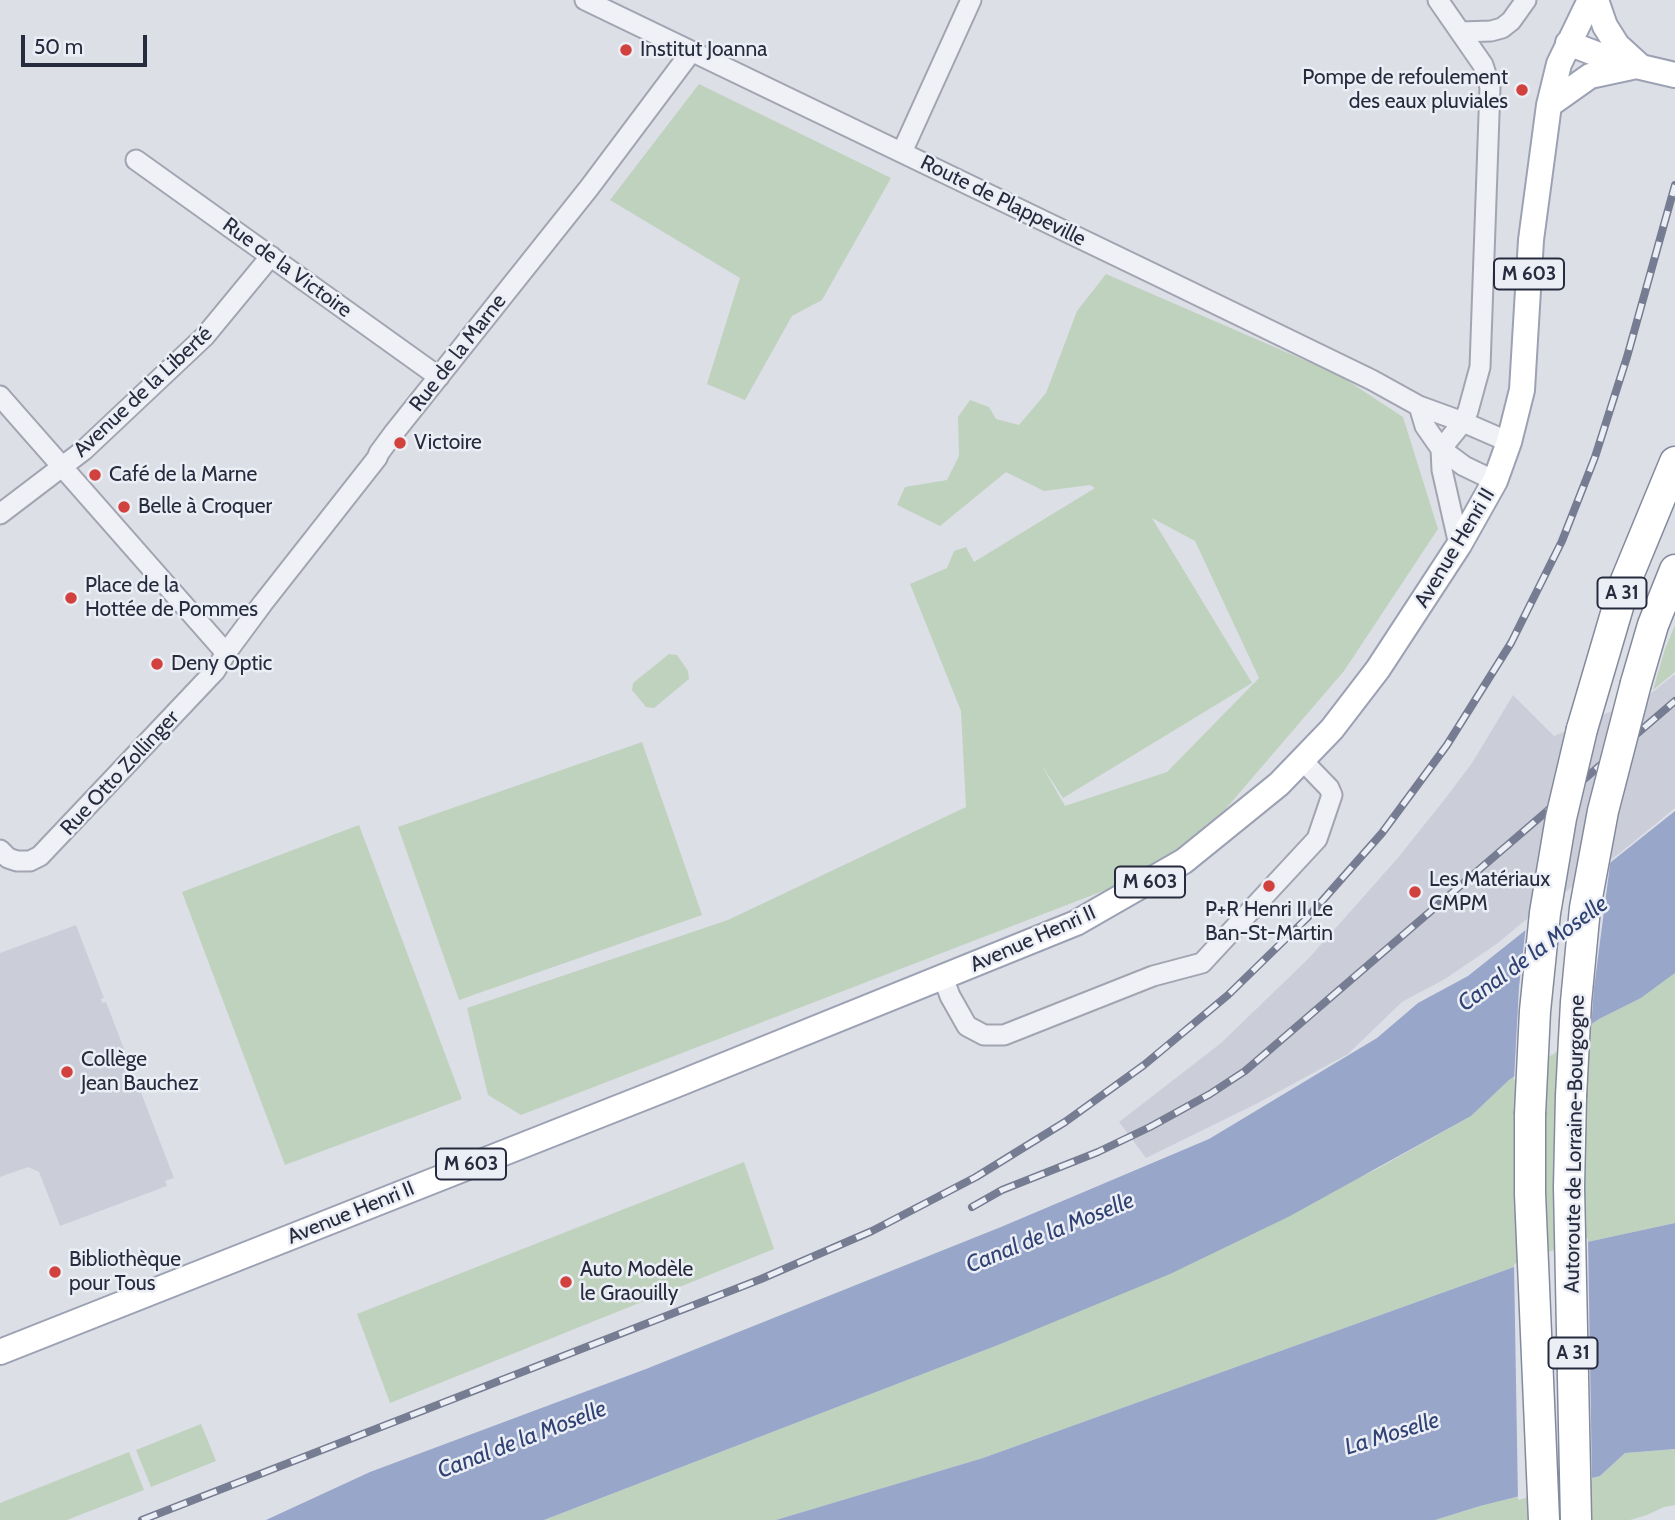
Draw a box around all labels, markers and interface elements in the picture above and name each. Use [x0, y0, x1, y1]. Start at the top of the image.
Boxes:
scale bar [24, 21, 150, 65]
text: 50 m [34, 34, 83, 59]
place label: Institut Joanna [640, 37, 767, 63]
marker: Institut Joanna [618, 42, 634, 58]
place label: Pompe de refoulement des eaux pluviales [1302, 65, 1508, 115]
marker: Pompe de refoulement des eaux pluviales [1514, 82, 1530, 98]
street label: Route de Plappeville [916, 150, 1090, 252]
street label: Rue de la Victoire [217, 213, 357, 323]
road number: M 603 [1494, 258, 1564, 290]
street label: Rue de la Marne [404, 289, 512, 417]
street label: Avenue de la Liberté [69, 321, 217, 463]
place label: Victoire [414, 430, 482, 456]
marker: Victoire [392, 435, 408, 451]
place label: Café de la Marne [109, 462, 257, 488]
marker: Café de la Marne [87, 467, 103, 483]
street label: Avenue Henri II [1409, 484, 1501, 612]
place label: Belle à Croquer [138, 494, 272, 520]
marker: Belle à Croquer [116, 499, 132, 515]
place label: Place de la Hottée de Pommes [85, 573, 258, 623]
road number: A 31 [1598, 578, 1646, 608]
marker: Place de la Hottée de Pommes [63, 590, 79, 606]
place label: Deny Optic [171, 651, 272, 677]
marker: Deny Optic [149, 656, 165, 672]
street label: Rue Otto Zollinger [56, 705, 184, 841]
road number: M 603 [1115, 866, 1185, 898]
place label: Les Matériaux CMPM [1429, 867, 1550, 917]
marker: P+R Henri II Le Ban-St-Martin [1261, 878, 1277, 894]
marker: Les Matériaux CMPM [1407, 884, 1423, 900]
water label: Canal de la Moselle [1453, 890, 1613, 1018]
place label: P+R Henri II Le Ban-St-Martin [1205, 897, 1333, 947]
street label: Avenue Henri II [966, 900, 1100, 978]
street label: Autoroute de Lorraine-Bourgogne [1560, 995, 1590, 1293]
place label: Collège Jean Bauchez [81, 1047, 199, 1097]
marker: Collège Jean Bauchez [59, 1064, 75, 1080]
road number: M 603 [436, 1148, 506, 1180]
street label: Avenue Henri II [284, 1176, 418, 1250]
water label: Canal de la Moselle [962, 1187, 1138, 1279]
place label: Bibliothèque pour Tous [69, 1247, 181, 1297]
place label: Auto Modèle le Graouilly [580, 1257, 693, 1307]
marker: Bibliothèque pour Tous [47, 1264, 63, 1280]
marker: Auto Modèle le Graouilly [558, 1274, 574, 1290]
road number: A 31 [1548, 1338, 1598, 1368]
water label: Canal de la Moselle [434, 1395, 610, 1485]
water label: La Moselle [1341, 1407, 1443, 1461]

